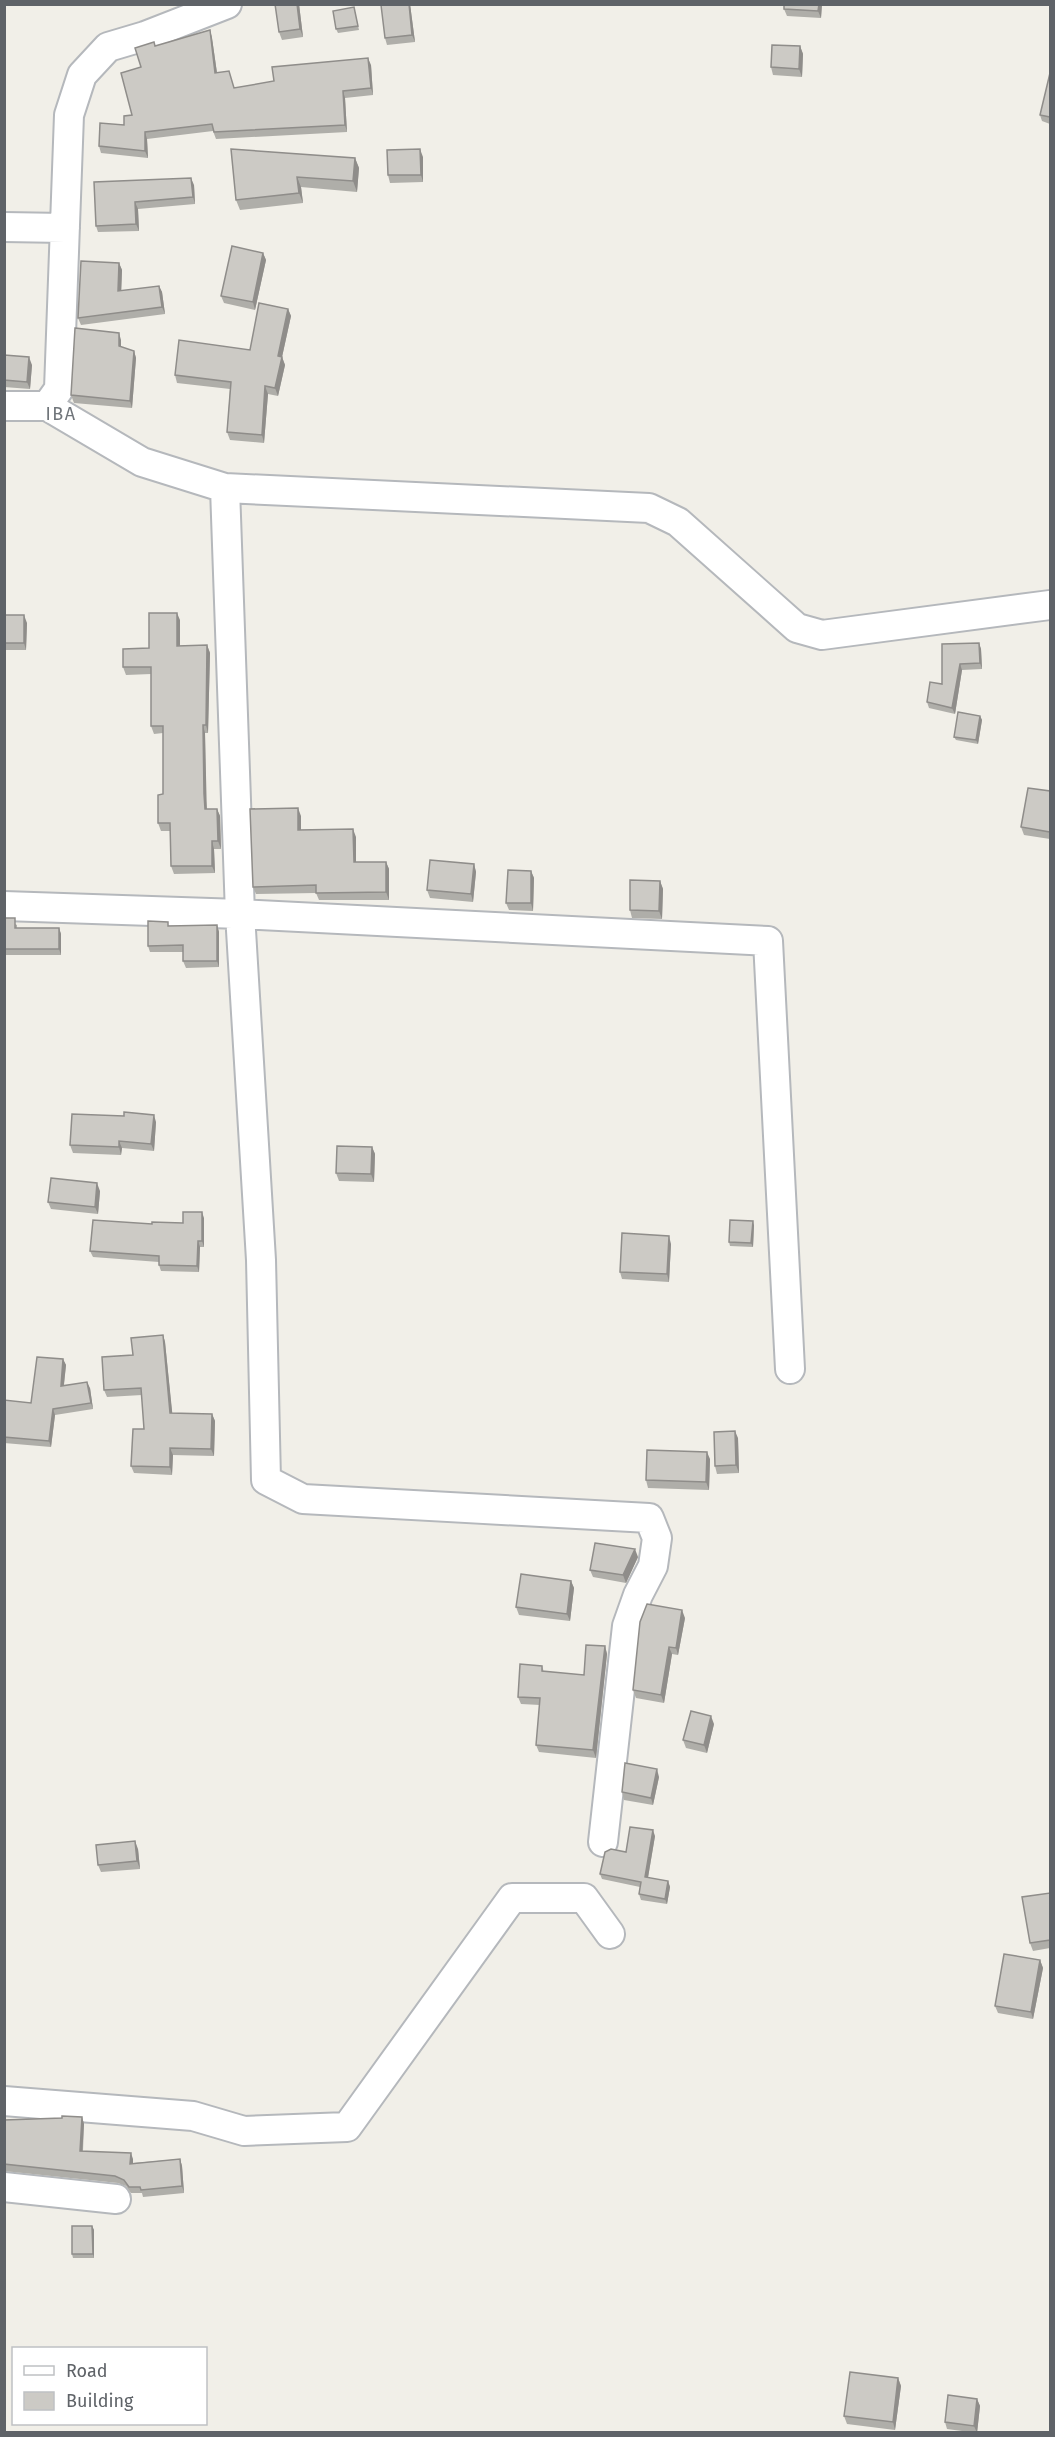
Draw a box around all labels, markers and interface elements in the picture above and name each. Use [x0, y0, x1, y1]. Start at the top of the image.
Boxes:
district label: IBA [46, 403, 76, 425]
legend [12, 2347, 207, 2425]
text: Road [66, 2360, 108, 2382]
text: Building [66, 2390, 134, 2412]

